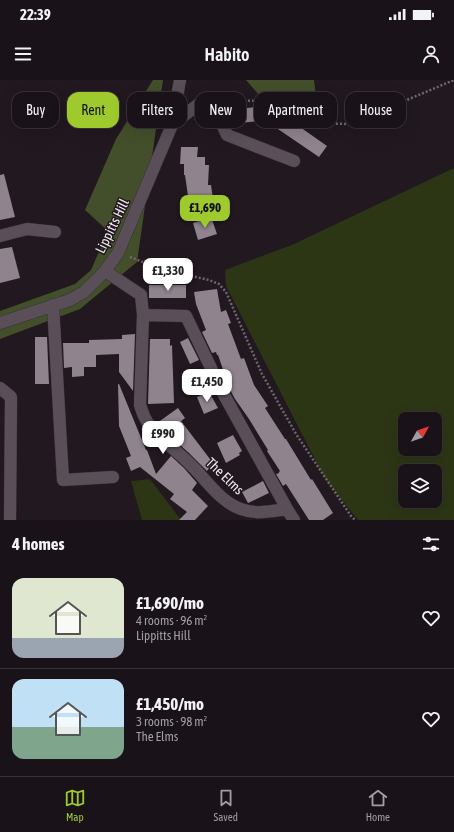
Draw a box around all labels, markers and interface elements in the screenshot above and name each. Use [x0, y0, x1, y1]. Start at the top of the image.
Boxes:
text: 22:39 [20, 6, 51, 23]
icon: menu [12, 43, 34, 65]
icon: person [420, 43, 442, 65]
text: Habito [205, 44, 249, 65]
chip: Buy [12, 92, 59, 128]
chip: Rent [67, 92, 119, 128]
chip: Filters [127, 92, 187, 128]
chip: New [195, 92, 246, 128]
chip: Apartment [254, 92, 337, 128]
chip: House [345, 92, 406, 128]
pin: £1,690 [172, 195, 238, 229]
street label: Lippitts Hill [92, 196, 132, 256]
text: £1,690 [189, 200, 221, 215]
pin: £1,330 [135, 258, 201, 292]
text: £1,330 [152, 263, 184, 278]
pin: £1,450 [174, 369, 240, 403]
text: £1,450 [191, 374, 223, 389]
north arrow [398, 412, 442, 456]
map controls [398, 412, 442, 508]
pin: £990 [139, 421, 187, 455]
text: £990 [151, 426, 175, 441]
street label: The Elms [203, 454, 247, 498]
button: layers [398, 464, 442, 508]
icon: filters [420, 533, 442, 555]
text: 4 homes [12, 534, 65, 554]
text: £1,690/mo [136, 593, 204, 613]
icon: home [44, 594, 92, 642]
icon: heart [420, 607, 442, 629]
text: 4 rooms · 96 m² [136, 613, 207, 628]
text: Lippitts Hill [136, 628, 191, 643]
text: £1,450/mo [136, 694, 204, 714]
icon: home [44, 695, 92, 743]
icon: heart [420, 708, 442, 730]
text: 3 rooms · 98 m² [136, 714, 207, 729]
text: The Elms [136, 729, 178, 744]
tab: Map [64, 787, 86, 823]
tab: Saved [214, 787, 238, 823]
tab: Home [366, 787, 390, 823]

